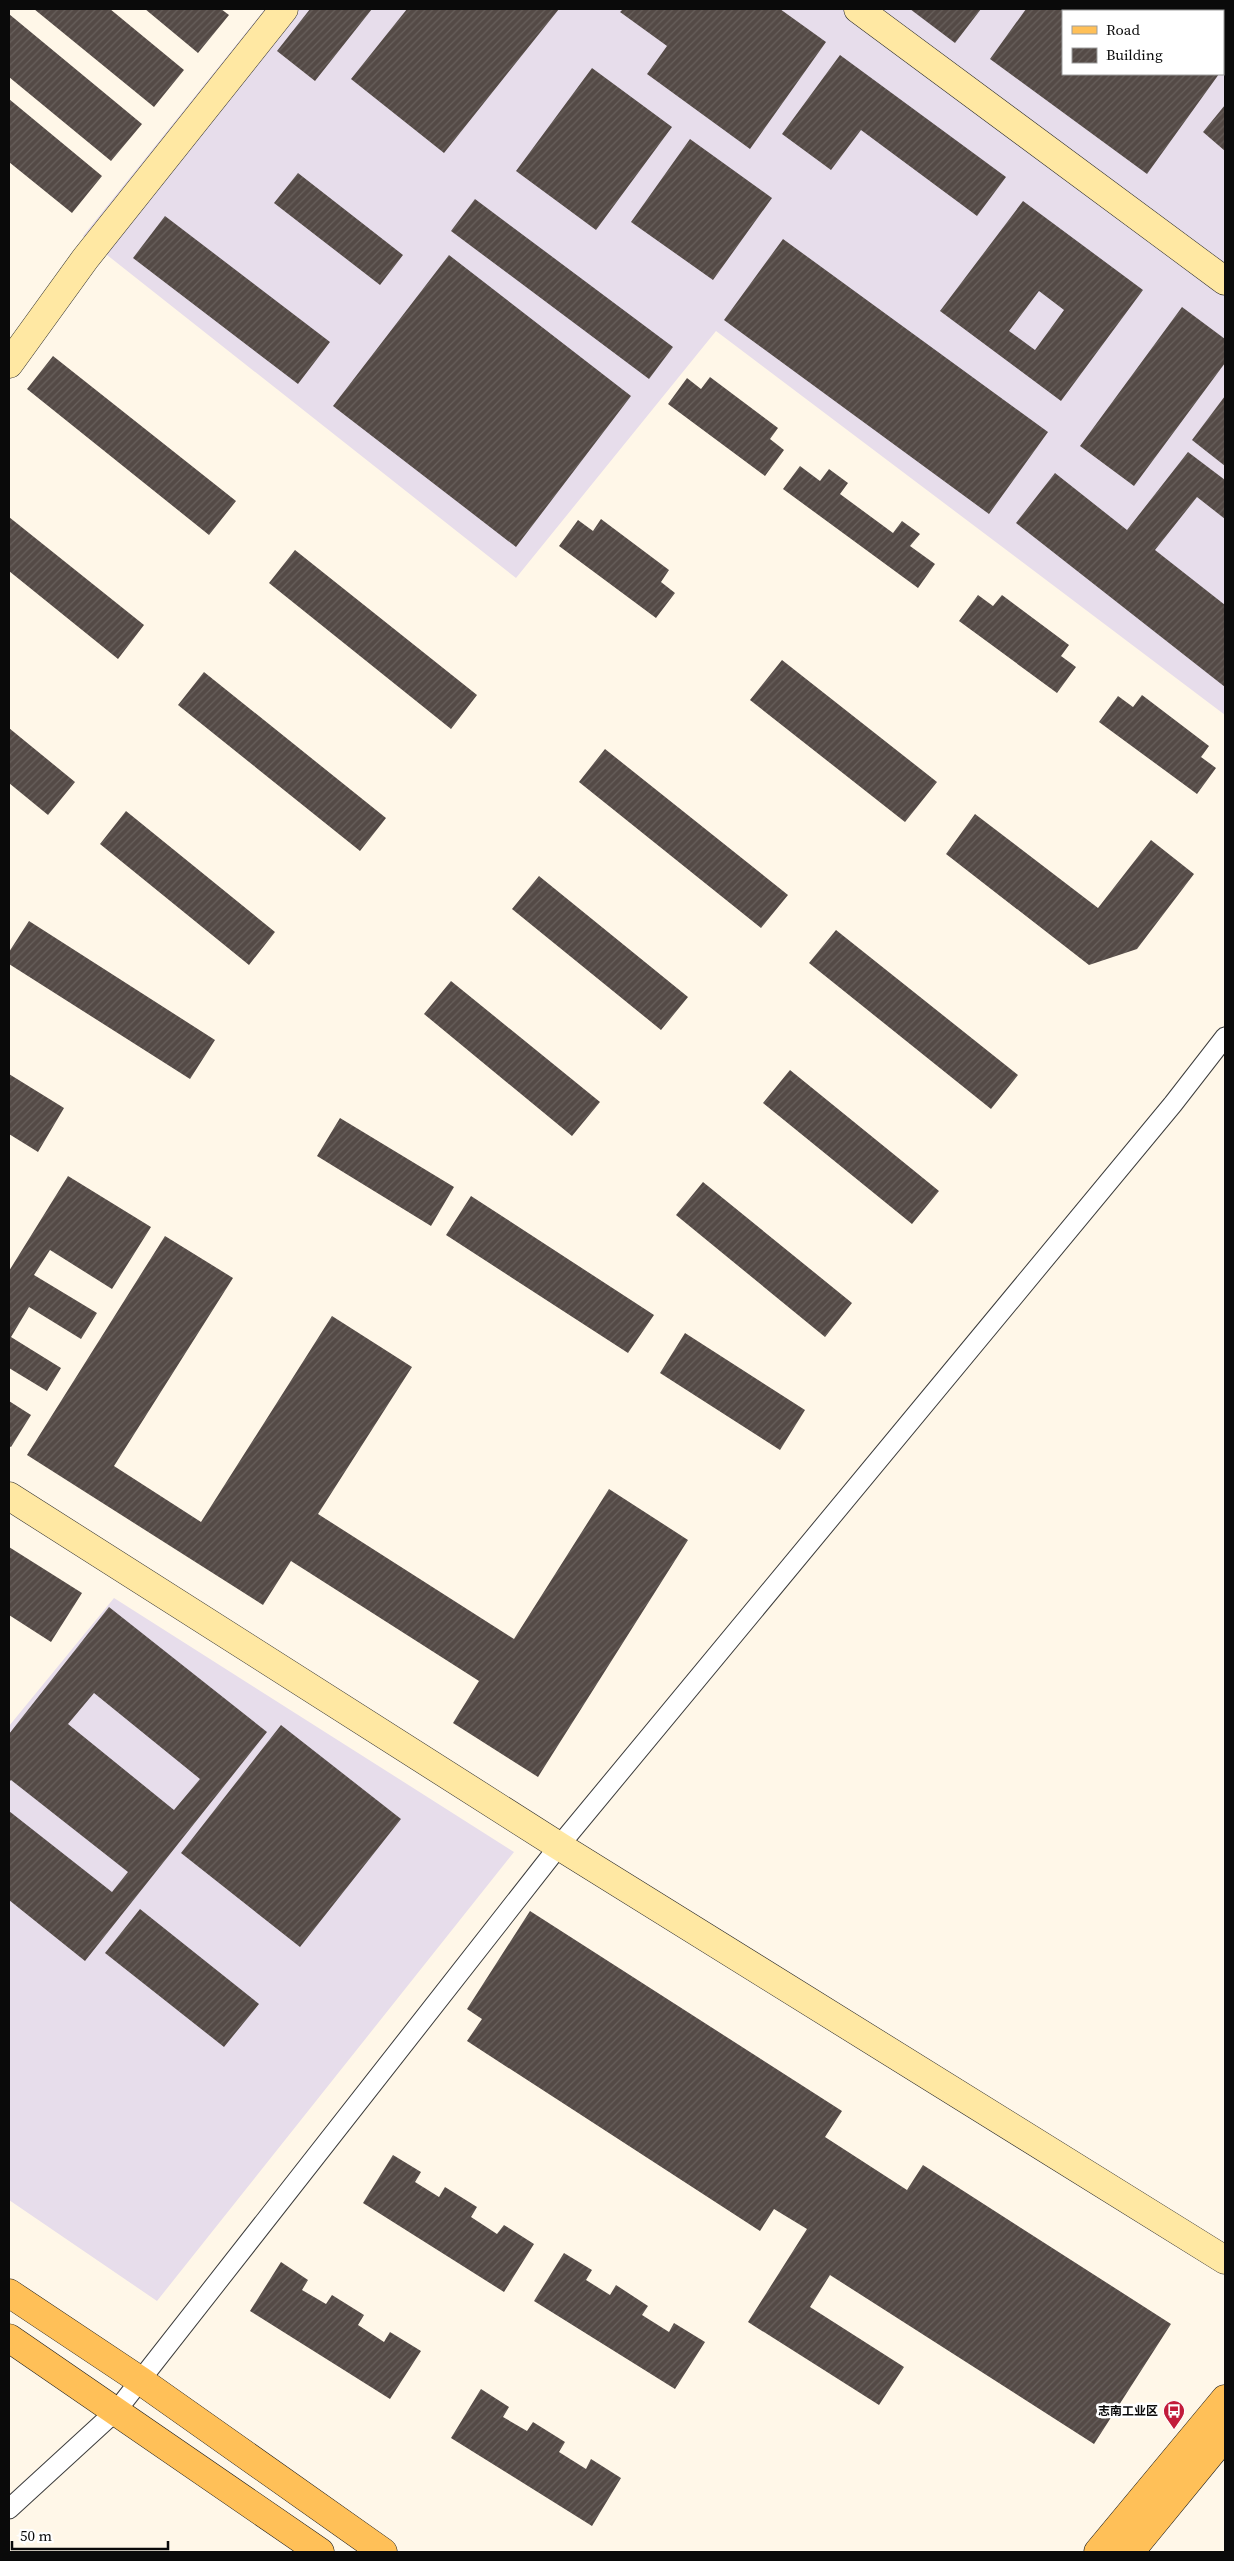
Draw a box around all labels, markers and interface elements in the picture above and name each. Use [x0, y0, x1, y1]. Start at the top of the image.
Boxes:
legend [1062, 10, 1224, 75]
text: Road [1106, 19, 1140, 40]
text: Building [1106, 44, 1163, 65]
bus stop icon: 志南工业区 [1162, 2399, 1186, 2430]
place label: 志南工业区 [1098, 2403, 1158, 2419]
scale bar [12, 2518, 169, 2550]
text: 50 m [20, 2525, 52, 2546]

